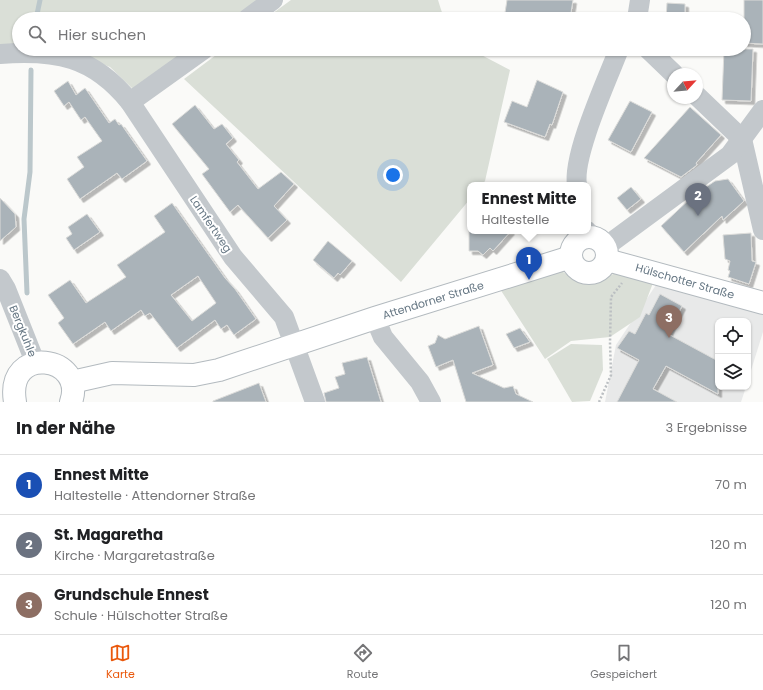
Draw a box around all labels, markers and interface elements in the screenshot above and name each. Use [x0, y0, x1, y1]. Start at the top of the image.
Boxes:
search box [12, 12, 751, 56]
icon: search [26, 23, 48, 45]
text: Hier suchen [58, 24, 146, 45]
north arrow [667, 68, 703, 104]
your location [383, 165, 403, 185]
popup [467, 182, 591, 234]
pin: 2 [685, 183, 711, 216]
text: Ennest Mitte [482, 188, 576, 209]
street label: Lamfertweg [186, 192, 236, 256]
text: Haltestelle [482, 210, 549, 229]
pin: 1 [516, 247, 542, 280]
street label: Hülschotter Straße [634, 259, 736, 303]
street label: Attendorner Straße [380, 277, 486, 323]
street label: Bergkuhle [5, 303, 41, 359]
pin: 3 [656, 305, 682, 338]
map controls [715, 318, 751, 390]
button: locate [715, 318, 751, 354]
button: layers [715, 354, 751, 390]
text: In der Nähe [16, 416, 115, 440]
text: 3 Ergebnisse [666, 418, 747, 437]
text: Ennest Mitte [54, 464, 149, 485]
text: 1 [27, 475, 31, 494]
text: 70 m [715, 475, 747, 494]
text: Haltestelle · Attendorner Straße [54, 486, 256, 505]
text: St. Magaretha [54, 524, 163, 545]
text: 2 [25, 535, 33, 554]
text: 120 m [710, 535, 747, 554]
text: Kirche · Margaretastraße [54, 546, 215, 565]
text: Grundschule Ennest [54, 584, 209, 605]
text: 3 [25, 595, 33, 614]
text: 120 m [710, 595, 747, 614]
text: Schule · Hülschotter Straße [54, 606, 228, 625]
tab: Karte [106, 642, 135, 683]
tab: Route [347, 642, 378, 683]
tab: Gespeichert [590, 642, 657, 683]

